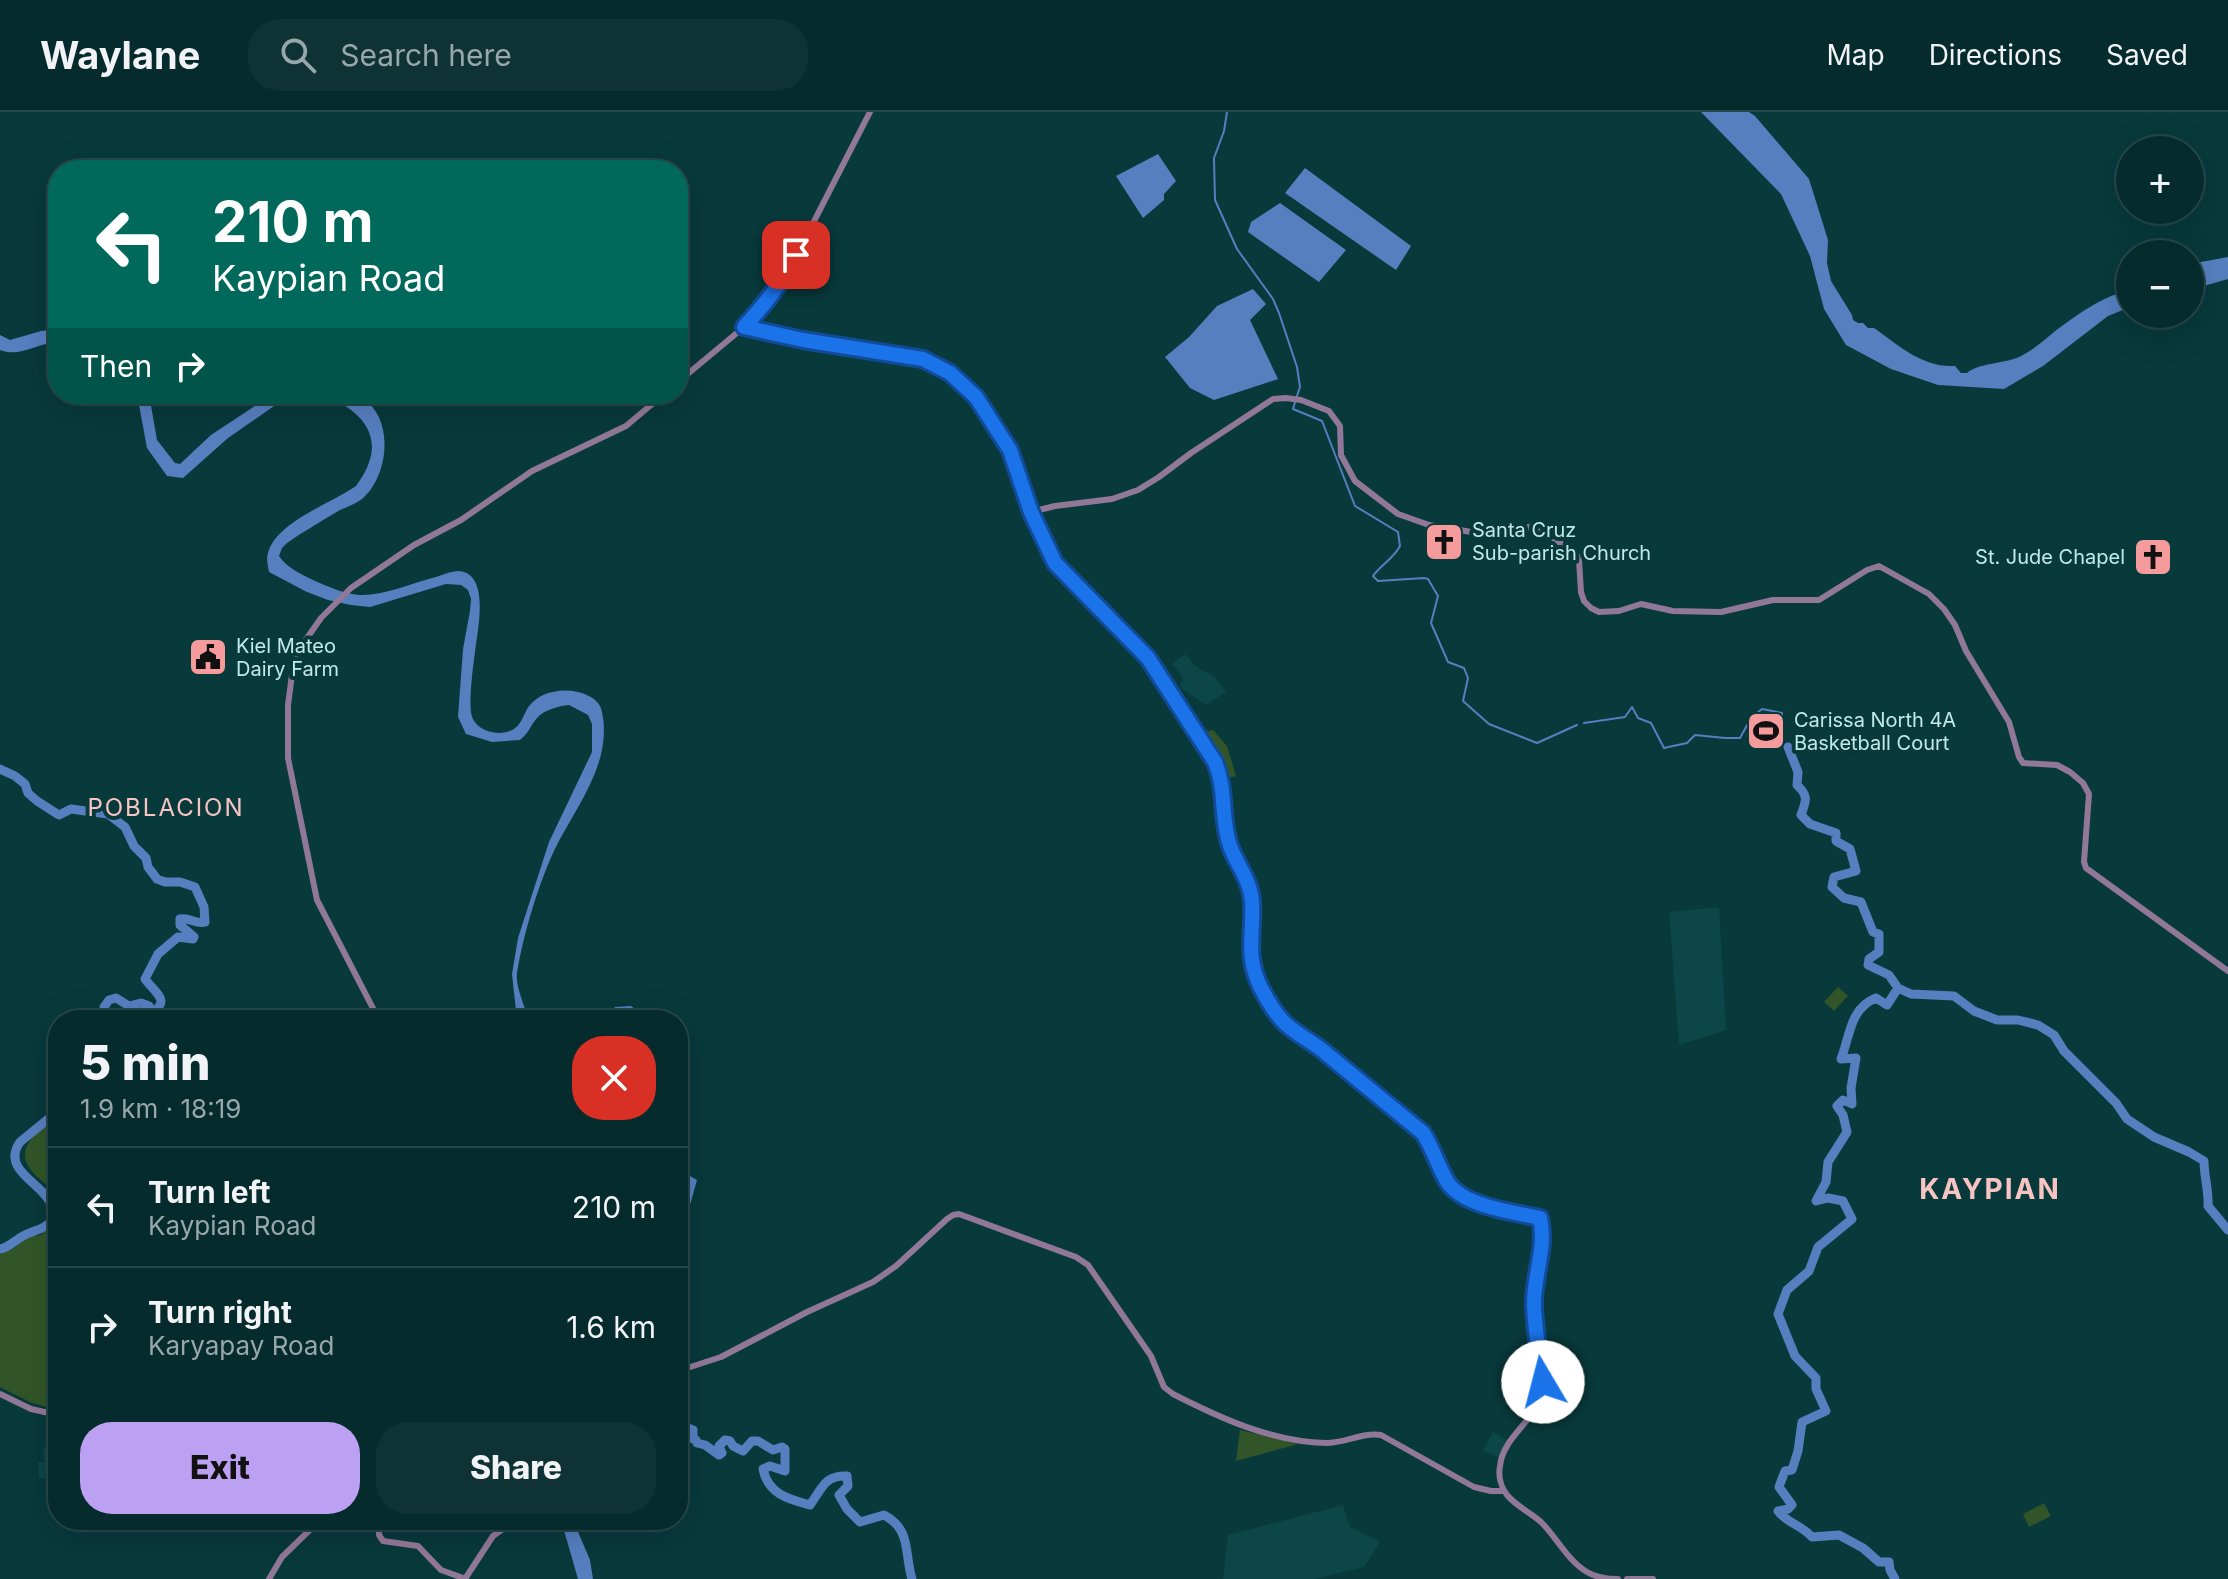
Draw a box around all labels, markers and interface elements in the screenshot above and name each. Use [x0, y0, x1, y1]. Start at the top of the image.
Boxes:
search box [248, 19, 808, 91]
text: Waylane [40, 32, 200, 78]
icon: search [276, 33, 320, 77]
text: Search here [340, 37, 512, 73]
text: Map [1826, 38, 1885, 72]
text: Directions [1929, 38, 2062, 72]
text: Saved [2106, 38, 2188, 72]
map controls [2116, 136, 2204, 328]
button: + [2116, 136, 2204, 224]
text: 210 m [212, 188, 374, 256]
icon: left [80, 192, 184, 296]
pin [762, 221, 830, 289]
icon: arrive [774, 233, 818, 277]
button: − [2116, 240, 2204, 328]
text: Kaypian Road [212, 256, 445, 300]
icon: right [168, 344, 212, 388]
text: Then [80, 348, 152, 384]
place label: Santa Cruz Sub-parish Church [1472, 518, 1651, 565]
church icon: Santa Cruz Sub-parish Church [1423, 521, 1465, 563]
church icon: St. Jude Chapel [2132, 536, 2174, 578]
place label: St. Jude Chapel [1975, 545, 2125, 569]
place label: Kiel Mateo Dairy Farm [236, 634, 339, 681]
public building icon: Kiel Mateo Dairy Farm [187, 636, 229, 678]
place label: Carissa North 4A Basketball Court [1794, 708, 1956, 755]
sports icon: Carissa North 4A Basketball Court [1745, 710, 1787, 752]
district label: POBLACION [87, 793, 245, 822]
text: 5 min [80, 1033, 210, 1092]
button: close [572, 1036, 656, 1120]
text: 1.9 km · 18:19 [80, 1093, 241, 1124]
district label: KAYPIAN [1919, 1172, 2061, 1206]
text: Turn left [148, 1174, 270, 1210]
icon: left [80, 1185, 124, 1229]
text: 210 m [572, 1189, 656, 1225]
text: Kaypian Road [148, 1210, 317, 1241]
text: Turn right [148, 1294, 292, 1330]
icon: right [80, 1305, 124, 1349]
text: 1.6 km [566, 1309, 656, 1345]
text: Karyapay Road [148, 1330, 334, 1361]
position arrow [1501, 1340, 1585, 1424]
button: Exit [80, 1422, 360, 1514]
button: Share [376, 1422, 656, 1514]

